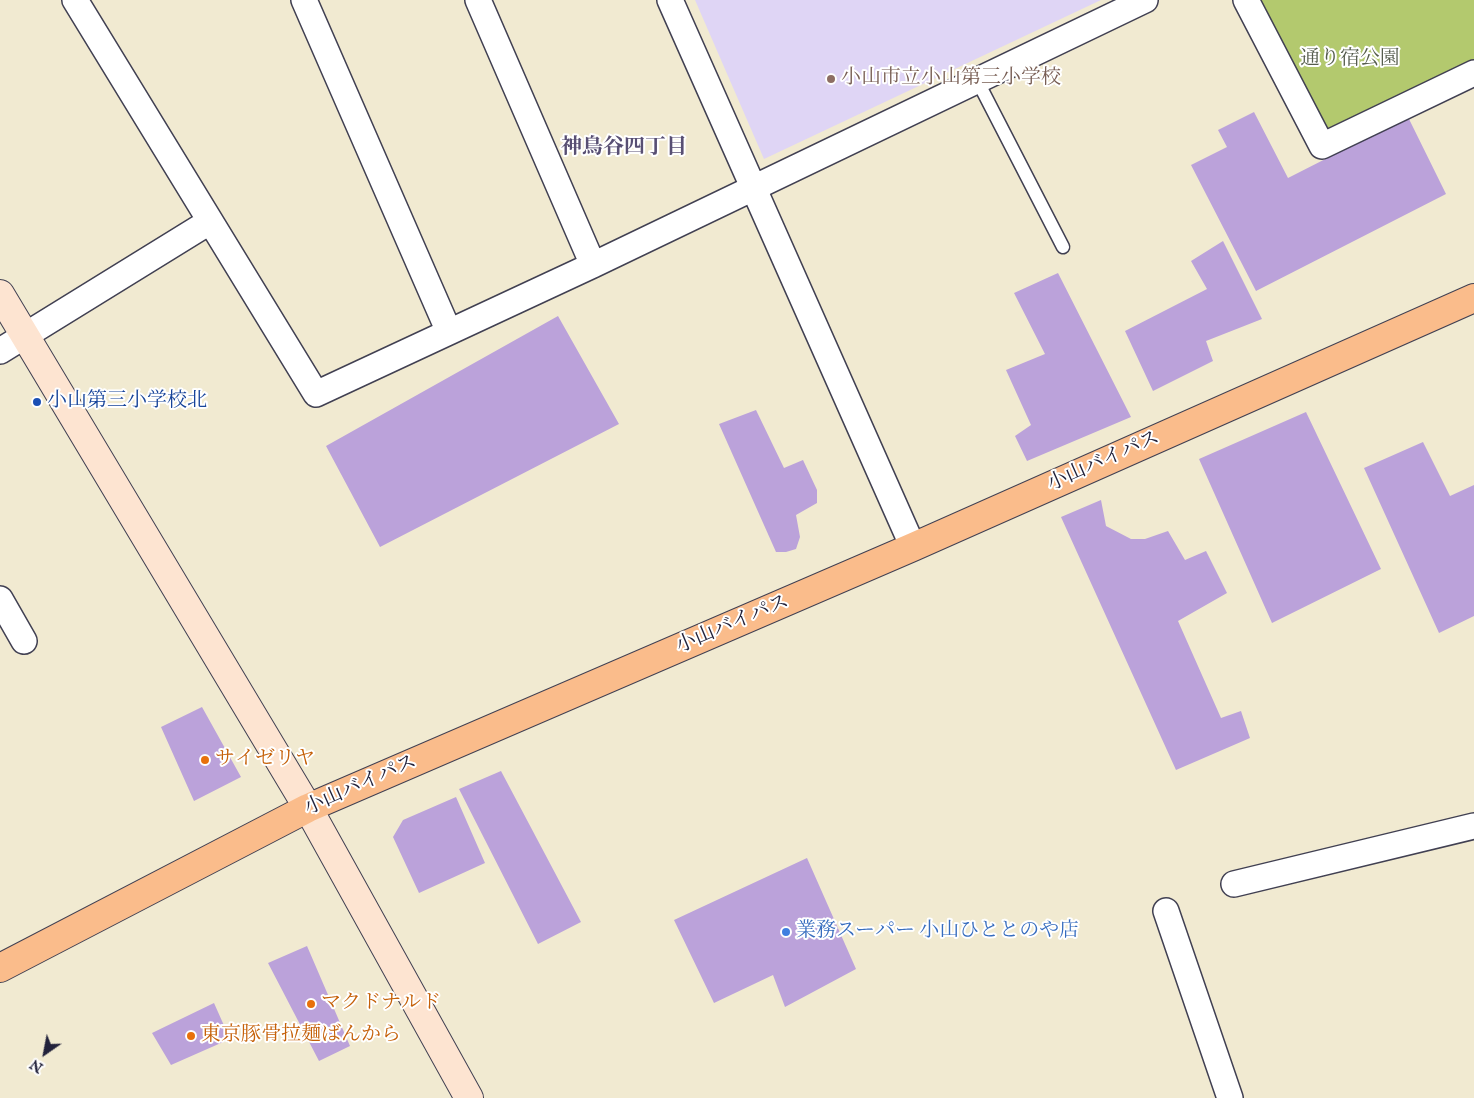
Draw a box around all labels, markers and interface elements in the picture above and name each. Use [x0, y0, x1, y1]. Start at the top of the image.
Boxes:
park label: 通り宿公園 [1300, 48, 1400, 72]
place label: 小山市立小山第三小学校 [841, 67, 1061, 91]
marker: 小山市立小山第三小学校 [825, 73, 837, 85]
district label: 神鳥谷四丁目 [561, 136, 687, 162]
place label: 小山第三小学校北 [47, 390, 207, 414]
marker: 小山第三小学校北 [31, 396, 43, 408]
street label: 小山バイパス [1044, 427, 1164, 497]
street label: 小山バイパス [673, 591, 793, 659]
place label: サイゼリヤ [215, 748, 315, 772]
street label: 小山バイパス [301, 751, 421, 821]
marker: サイゼリヤ [199, 754, 211, 766]
place label: 業務スーパー 小山ひととのや店 [796, 920, 1079, 944]
marker: 業務スーパー 小山ひととのや店 [780, 926, 792, 938]
place label: マクドナルド [321, 992, 441, 1016]
marker: マクドナルド [305, 998, 317, 1010]
place label: 東京豚骨拉麺ばんから [201, 1024, 401, 1048]
north arrow [20, 1028, 70, 1078]
marker: 東京豚骨拉麺ばんから [185, 1030, 197, 1042]
text: N [27, 1055, 47, 1076]

